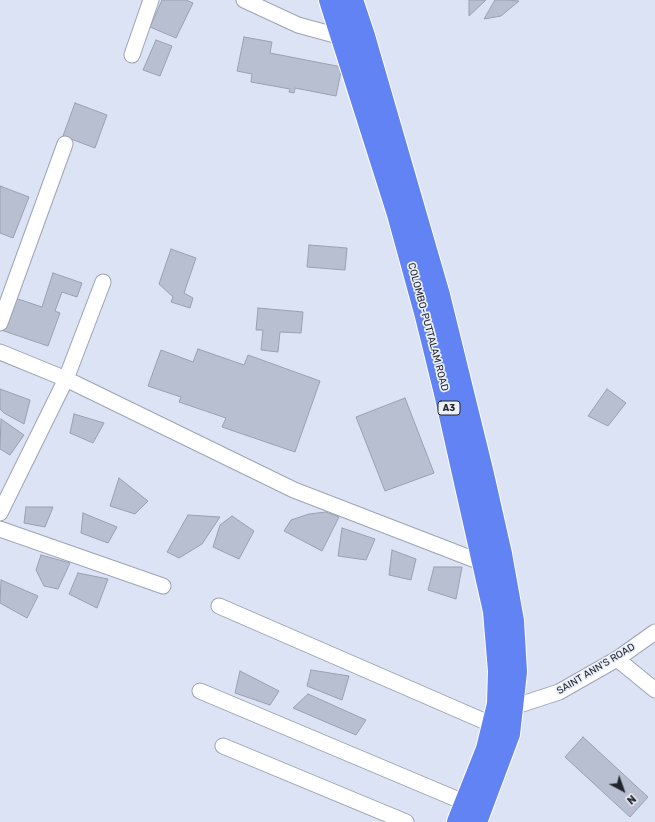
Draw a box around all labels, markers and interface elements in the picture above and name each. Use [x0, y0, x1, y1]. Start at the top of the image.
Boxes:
street label: COLOMBO-PUTTALAM ROAD [405, 262, 451, 392]
road number: A3 [438, 401, 460, 415]
street label: SAINT ANN'S ROAD [555, 641, 637, 697]
north arrow [603, 770, 643, 810]
text: N [624, 792, 638, 807]

